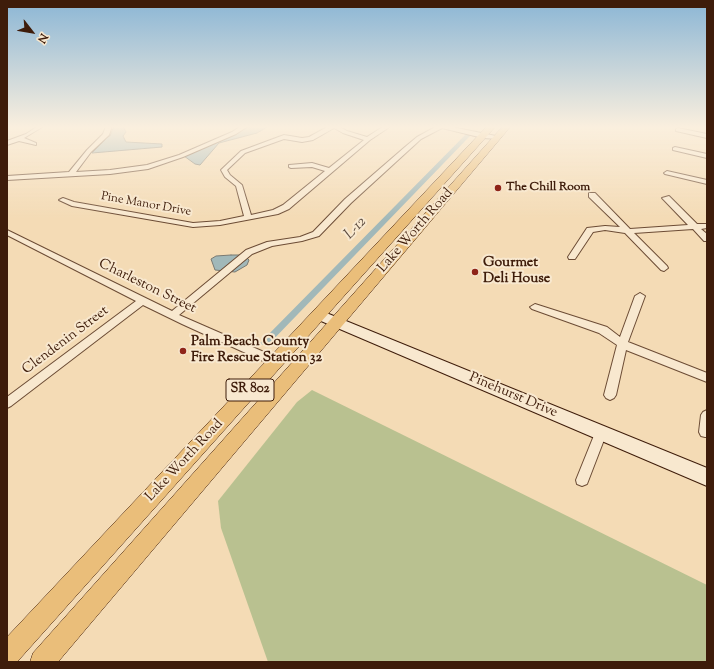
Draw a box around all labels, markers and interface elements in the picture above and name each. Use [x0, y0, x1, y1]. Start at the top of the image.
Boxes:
north arrow [12, 12, 52, 52]
text: N [33, 30, 51, 46]
place label: The Chill Room [506, 181, 590, 195]
marker: The Chill Room [493, 183, 503, 193]
street label: Lake Worth Road [375, 185, 457, 277]
street label: Pine Manor Drive [100, 190, 192, 220]
water label: L-12 [341, 214, 371, 244]
street label: Charleston Street [95, 256, 199, 318]
place label: Gourmet Deli House [483, 256, 550, 288]
marker: Gourmet Deli House [470, 267, 480, 277]
street label: Clendenin Street [20, 303, 112, 379]
place label: Palm Beach County Fire Rescue Station 32 [191, 335, 322, 368]
marker: Palm Beach County Fire Rescue Station 32 [178, 346, 188, 356]
street label: Pinehurst Drive [466, 370, 560, 422]
road number: SR 802 [226, 379, 274, 401]
street label: Lake Worth Road [143, 416, 227, 506]

